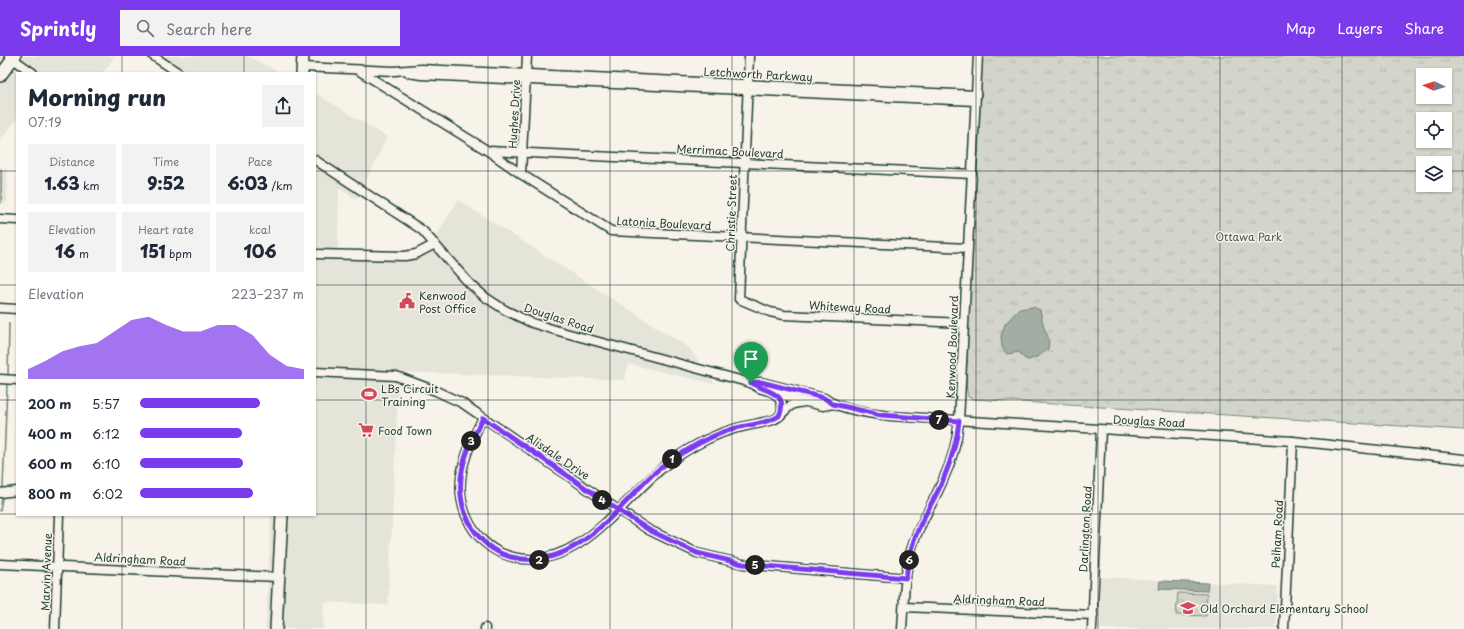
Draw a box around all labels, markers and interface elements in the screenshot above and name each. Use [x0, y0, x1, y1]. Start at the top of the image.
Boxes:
search box [120, 10, 400, 46]
text: Sprintly [20, 14, 96, 42]
icon: search [134, 17, 156, 39]
text: Search here [166, 17, 252, 40]
text: Map [1286, 18, 1316, 39]
text: Layers [1338, 18, 1383, 39]
text: Share [1405, 18, 1444, 39]
street label: Letchworth Parkway [703, 63, 813, 85]
north arrow [1416, 68, 1452, 104]
map controls [1416, 68, 1452, 192]
street label: Hughes Drive [504, 79, 524, 149]
text: Morning run [28, 80, 166, 113]
button: share [262, 85, 304, 127]
text: 07:19 [28, 112, 62, 131]
button: locate [1416, 112, 1452, 148]
street label: Merrimac Boulevard [676, 140, 784, 162]
text: Distance [49, 153, 95, 170]
text: Time [153, 153, 179, 170]
text: Pace [248, 153, 272, 170]
button: layers [1416, 156, 1452, 192]
text: 1.63 [44, 170, 80, 196]
text: 9:52 [147, 170, 185, 196]
text: 6:03 [227, 170, 268, 196]
street label: Christie Street [721, 174, 741, 252]
text: km [80, 177, 100, 194]
text: /km [268, 177, 293, 194]
street label: Latonia Boulevard [616, 212, 712, 234]
text: Elevation [48, 221, 96, 238]
text: Heart rate [138, 221, 194, 238]
text: kcal [249, 221, 271, 238]
park label: Ottawa Park [1216, 228, 1283, 245]
text: 16 [55, 238, 75, 264]
text: 151 [140, 238, 166, 264]
text: 106 [244, 238, 276, 264]
text: m [75, 245, 89, 262]
text: bpm [166, 245, 192, 262]
text: Elevation [28, 284, 84, 303]
text: 223–237 m [231, 284, 304, 303]
place label: Kenwood Post Office [419, 287, 477, 317]
public building icon: Kenwood Post Office [398, 292, 416, 310]
street label: Kenwood Boulevard [942, 295, 962, 399]
street label: Whiteway Road [809, 296, 891, 318]
street label: Douglas Road [522, 299, 596, 337]
pin [734, 342, 768, 383]
icon: arrive [740, 348, 762, 370]
place label: LBs Circuit Training [381, 380, 439, 410]
sports icon: LBs Circuit Training [360, 385, 378, 403]
text: 200 m [28, 394, 72, 413]
text: 5:57 [92, 394, 120, 413]
pin: 7 [929, 410, 949, 430]
text: 7 [936, 411, 942, 428]
street label: Douglas Road [1112, 411, 1186, 431]
supermarket icon: Food Town [357, 421, 375, 439]
place label: Food Town [378, 422, 432, 439]
text: 400 m [28, 424, 72, 443]
text: 6:12 [92, 424, 120, 443]
street label: Alisdale Drive [523, 428, 593, 484]
pin: 3 [461, 431, 481, 451]
text: 3 [467, 432, 475, 449]
pin: 1 [662, 449, 682, 469]
text: 1 [669, 450, 675, 467]
text: 600 m [28, 454, 72, 473]
text: 6:10 [92, 454, 120, 473]
text: 800 m [28, 484, 71, 503]
text: 6:02 [92, 484, 123, 503]
street label: Darlington Road [1074, 485, 1096, 573]
pin: 4 [592, 490, 612, 510]
text: 4 [598, 491, 606, 508]
street label: Pelham Road [1267, 499, 1287, 569]
street label: Marvin Avenue [36, 533, 56, 611]
street label: Aldringham Road [94, 548, 186, 570]
pin: 2 [529, 550, 549, 570]
pin: 6 [899, 550, 919, 570]
text: 2 [535, 551, 543, 568]
text: 6 [905, 551, 913, 568]
pin: 5 [745, 555, 765, 575]
text: 5 [751, 556, 759, 573]
street label: Aldringham Road [953, 590, 1045, 610]
school or university icon: Old Orchard Elementary School [1179, 599, 1197, 617]
place label: Old Orchard Elementary School [1200, 600, 1368, 617]

